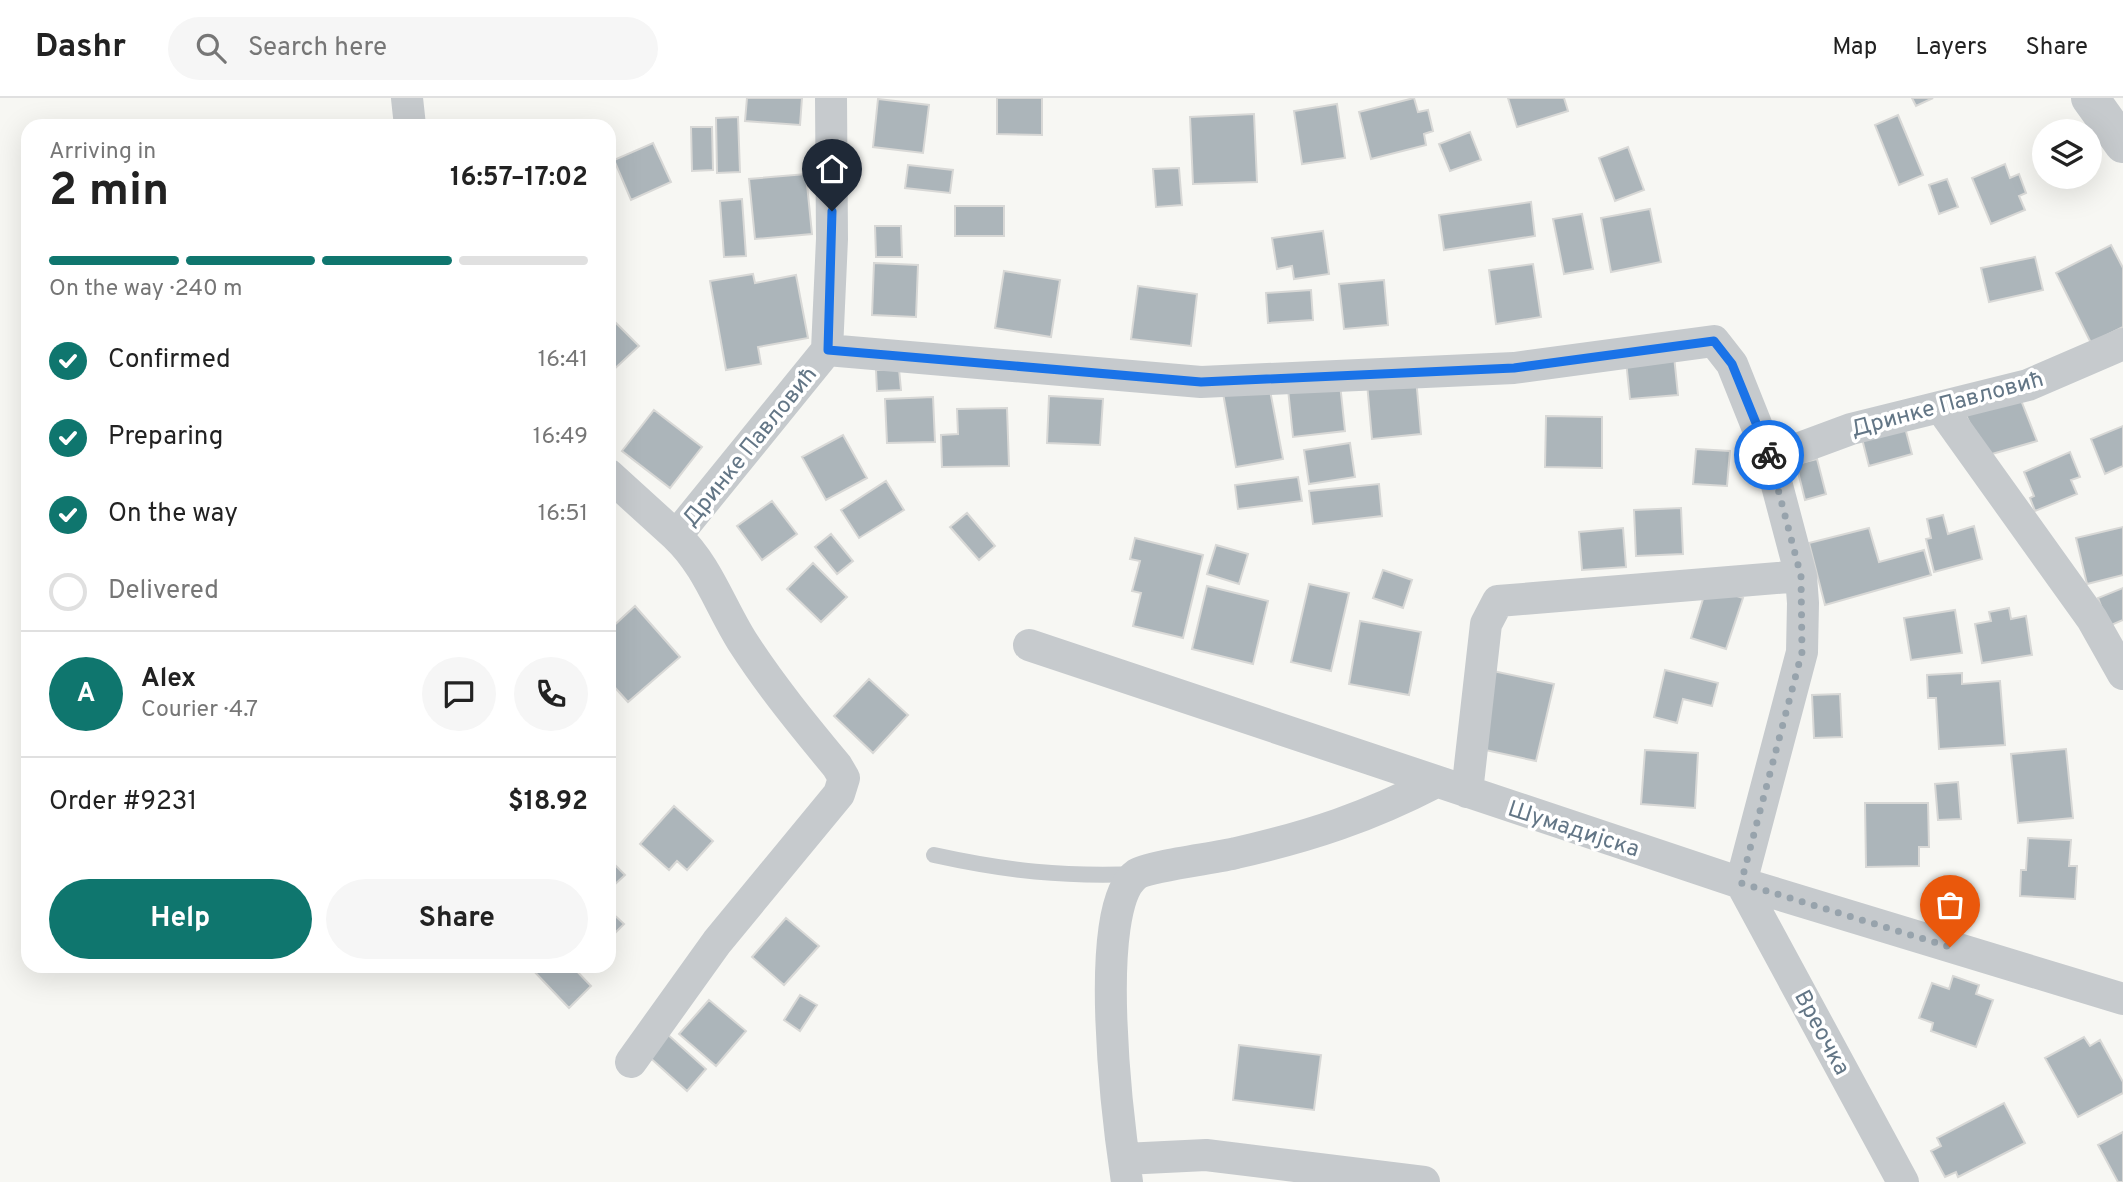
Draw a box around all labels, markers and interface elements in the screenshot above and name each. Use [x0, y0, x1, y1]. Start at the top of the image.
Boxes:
search box [168, 17, 658, 80]
text: Dashr [35, 27, 126, 69]
icon: search [192, 29, 230, 67]
text: Search here [248, 32, 387, 65]
text: Map [1832, 33, 1877, 63]
text: Layers [1915, 33, 1987, 63]
text: Share [2025, 33, 2088, 63]
map controls [2032, 119, 2102, 189]
button: layers [2032, 119, 2102, 189]
text: Arriving in [49, 138, 156, 167]
pin [802, 139, 862, 211]
icon: home [813, 150, 851, 188]
text: 16:57–17:02 [450, 162, 588, 195]
text: 2 min [49, 163, 169, 222]
text: On the way · 240 m [49, 275, 243, 304]
icon: check [49, 342, 87, 380]
text: Confirmed [108, 344, 231, 377]
text: 16:41 [538, 346, 588, 375]
street label: Дринке Павловић [677, 361, 825, 534]
street label: Дринке Павловић [1848, 366, 2047, 445]
icon: check [49, 419, 87, 457]
courier [1734, 420, 1804, 490]
text: Preparing [108, 421, 223, 454]
text: 16:49 [533, 423, 588, 452]
icon: bike [1750, 436, 1788, 474]
icon: check [49, 496, 87, 534]
text: On the way [108, 498, 238, 531]
text: 16:51 [538, 500, 588, 529]
text: Delivered [108, 575, 219, 608]
button: chat [422, 657, 496, 731]
button: phone [514, 657, 588, 731]
text: Alex [141, 663, 196, 696]
text: A [77, 678, 95, 711]
text: Courier · 4.7 [141, 696, 258, 725]
text: Order #9231 [49, 786, 197, 819]
text: $18.92 [508, 786, 588, 819]
street label: Шумадијска [1504, 795, 1643, 865]
pin [1920, 875, 1980, 947]
button: Help [49, 879, 312, 959]
button: Share [326, 879, 588, 959]
icon: bag [1931, 886, 1969, 924]
street label: Вреочка [1786, 986, 1855, 1081]

